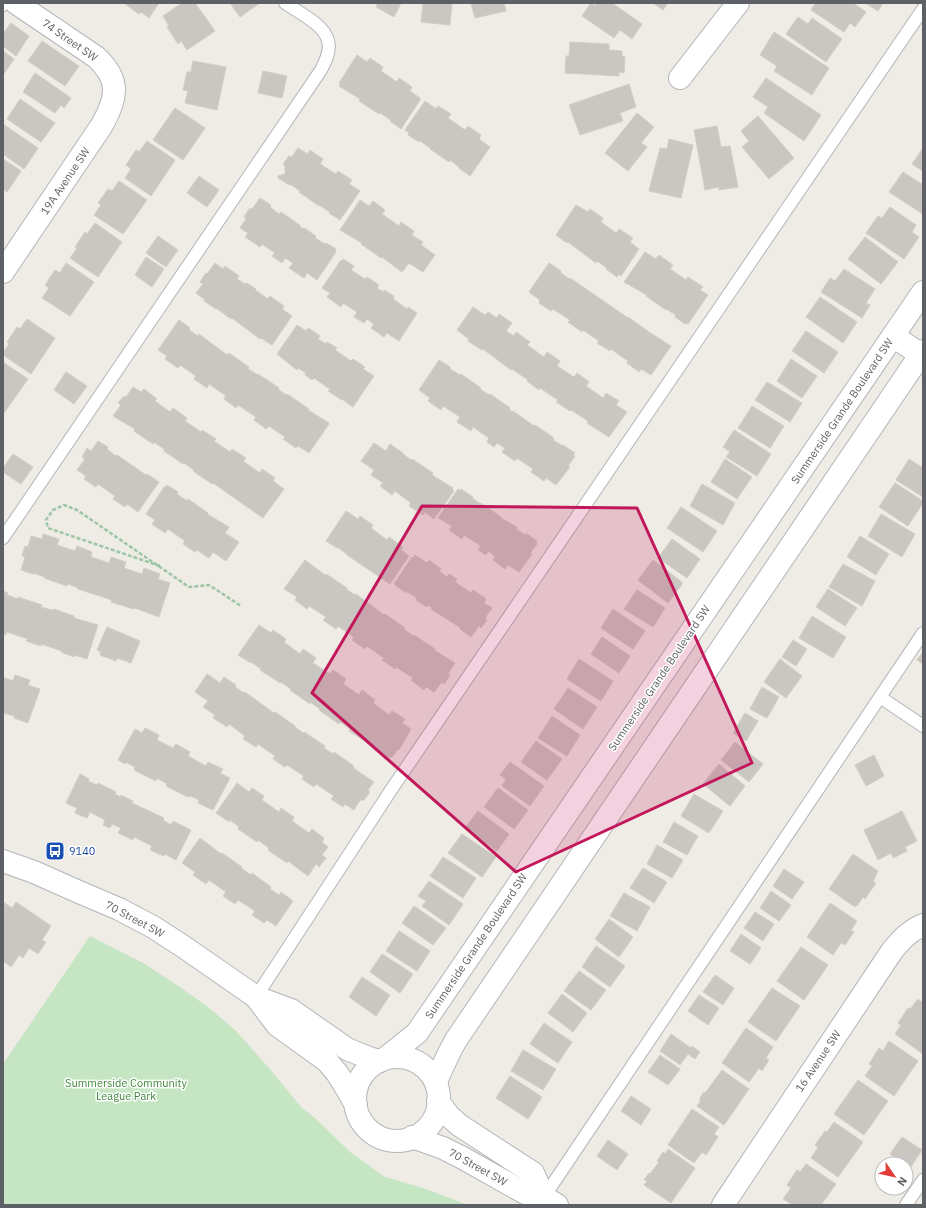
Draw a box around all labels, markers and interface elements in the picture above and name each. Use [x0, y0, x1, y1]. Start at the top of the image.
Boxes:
street label: 74 Street SW [39, 16, 101, 64]
street label: 19A Avenue SW [37, 144, 93, 217]
street label: Summerside Grande Boulevard SW [788, 335, 896, 487]
street label: Summerside Grande Boulevard SW [605, 602, 713, 754]
bus stop icon: 9140 [44, 840, 66, 862]
place label: 9140 [69, 844, 95, 858]
street label: Summerside Grande Boulevard SW [422, 870, 530, 1022]
street label: 70 Street SW [103, 898, 167, 940]
street label: 16 Avenue SW [792, 1027, 844, 1094]
park label: Summerside Community League Park [65, 1076, 187, 1103]
street label: 70 Street SW [446, 1145, 510, 1189]
north arrow [874, 1156, 914, 1196]
text: N [894, 1174, 910, 1189]

